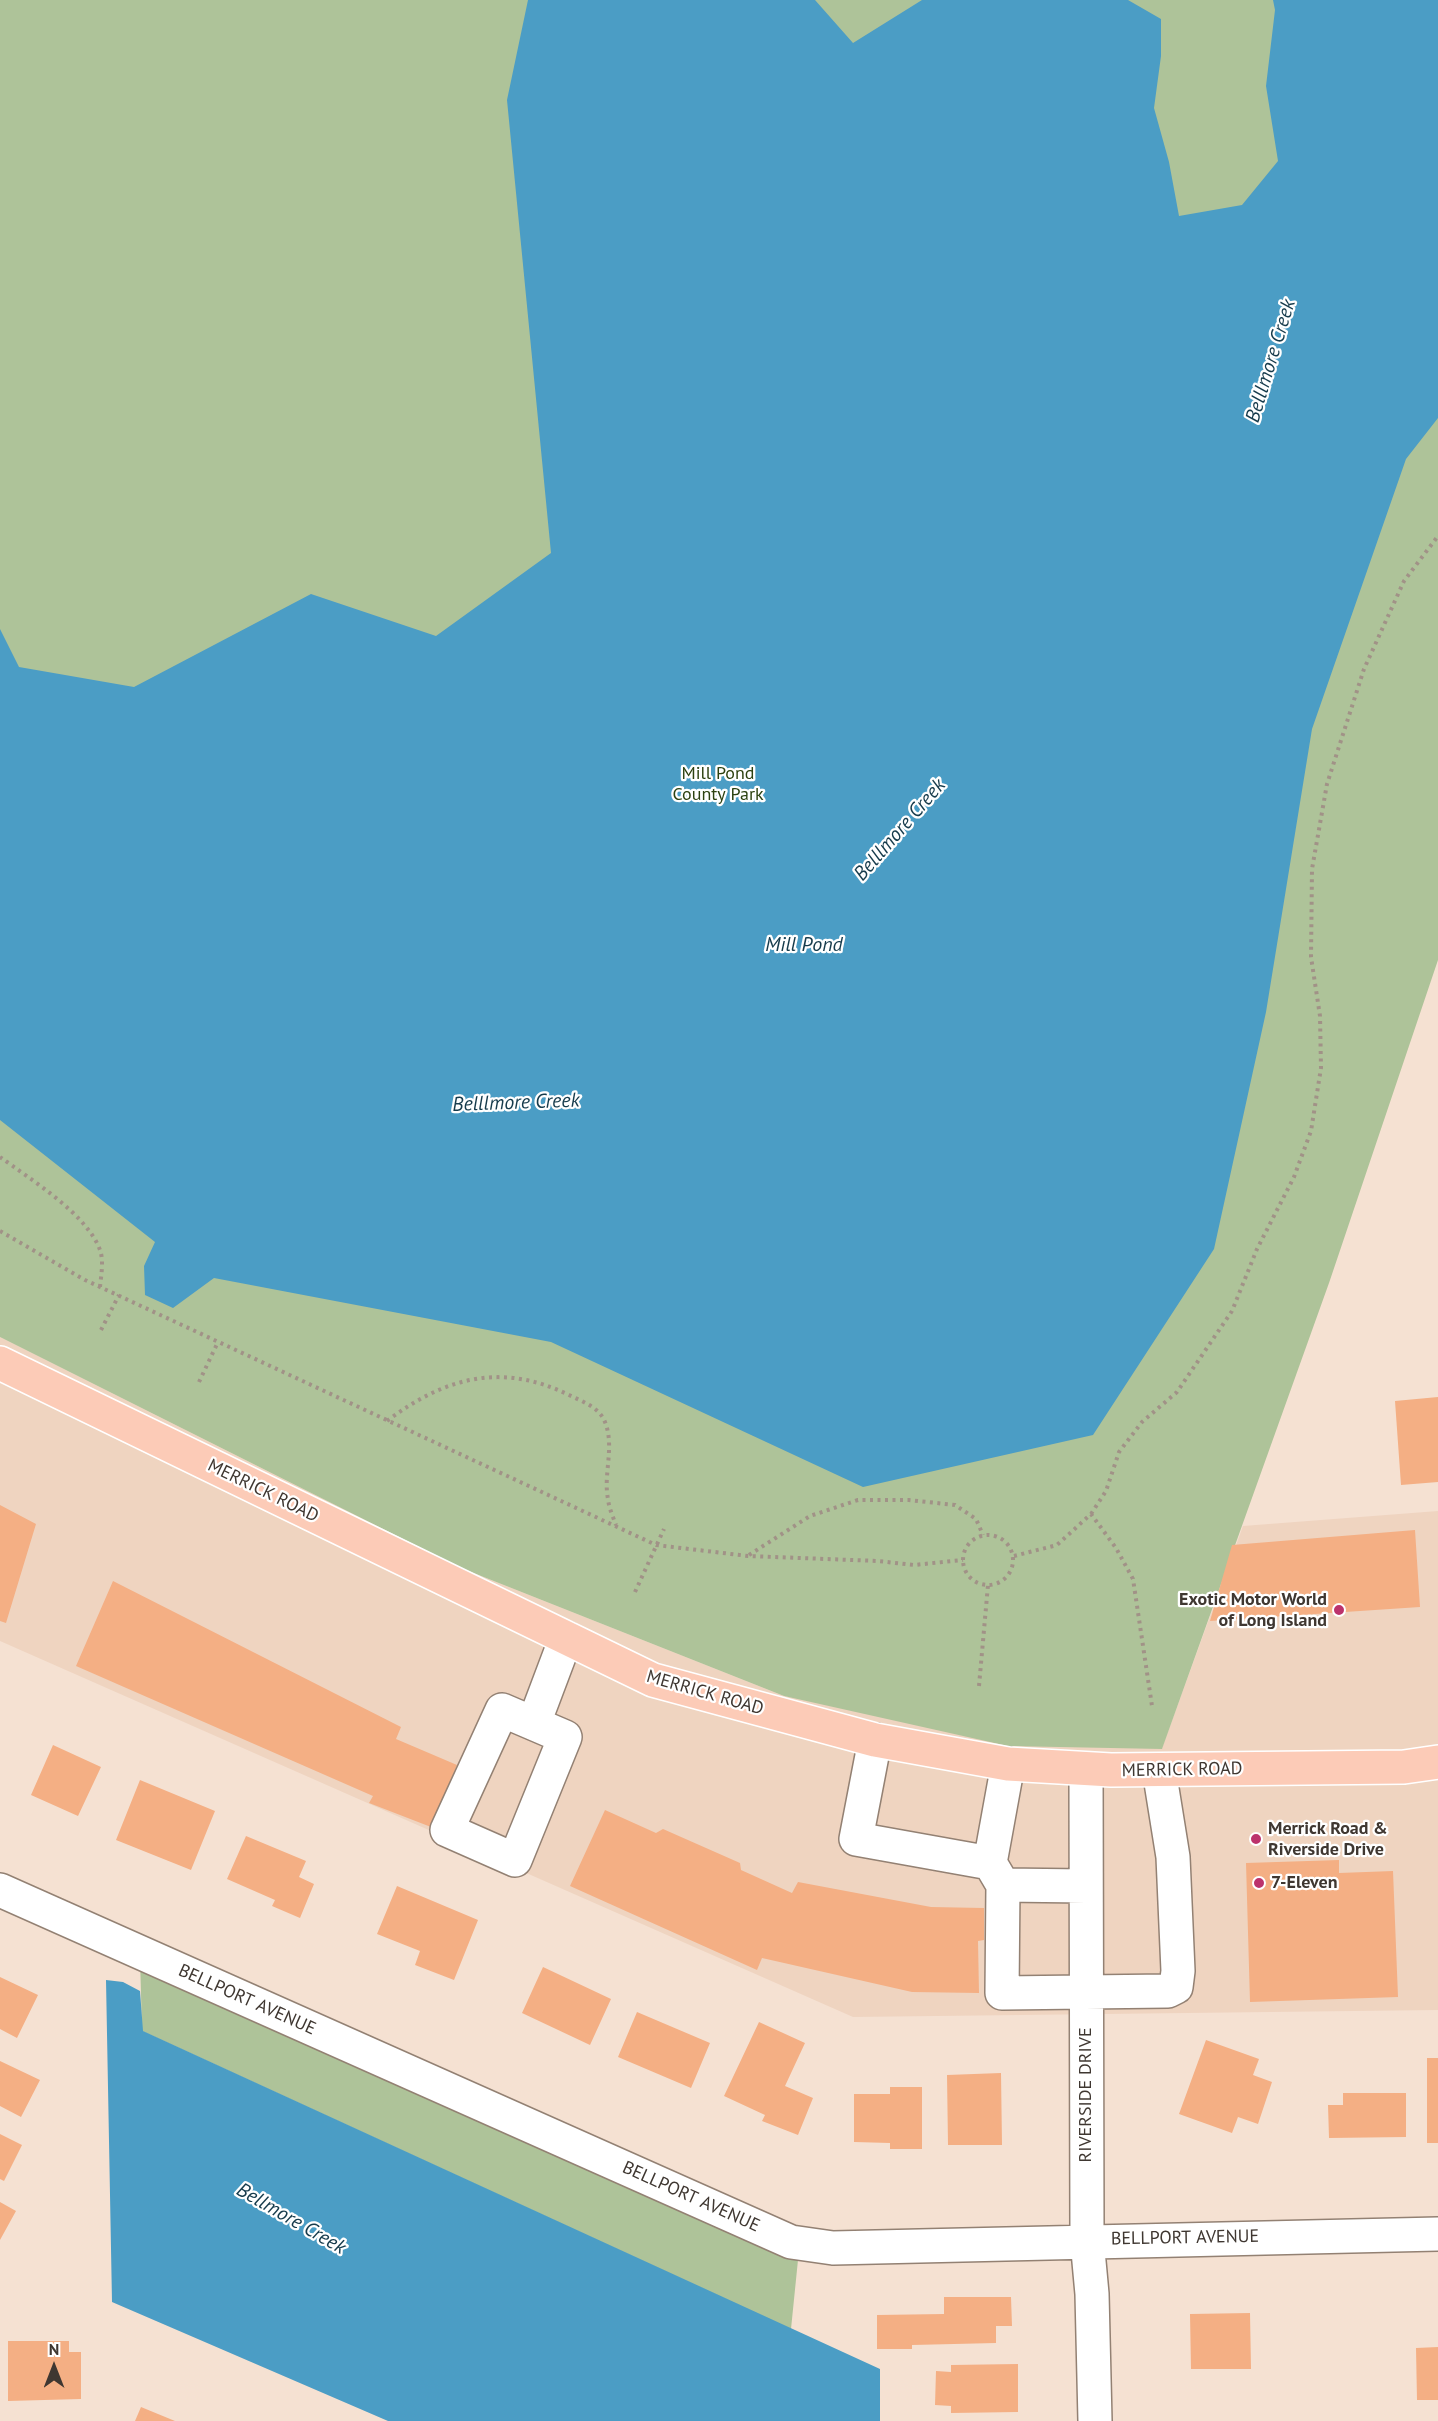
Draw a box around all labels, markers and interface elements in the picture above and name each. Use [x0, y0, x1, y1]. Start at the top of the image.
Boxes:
water label: Belllmore Creek [1241, 297, 1301, 425]
park label: Mill Pond County Park [672, 763, 764, 806]
water label: Belllmore Creek [849, 774, 951, 886]
water label: Mill Pond [765, 933, 843, 957]
water label: Belllmore Creek [452, 1089, 580, 1117]
street label: MERRICK ROAD [204, 1455, 322, 1527]
place label: Exotic Motor World of Long Island [1179, 1589, 1327, 1632]
marker: Exotic Motor World of Long Island [1332, 1603, 1346, 1617]
street label: MERRICK ROAD [644, 1666, 766, 1720]
street label: MERRICK ROAD [1121, 1758, 1243, 1782]
place label: Merrick Road & Riverside Drive [1268, 1818, 1388, 1860]
marker: Merrick Road & Riverside Drive [1249, 1832, 1263, 1846]
place label: 7-Eleven [1271, 1872, 1338, 1894]
marker: 7-Eleven [1252, 1876, 1266, 1890]
street label: BELLPORT AVENUE [175, 1960, 319, 2040]
street label: RIVERSIDE DRIVE [1075, 2027, 1097, 2163]
street label: BELLPORT AVENUE [619, 2157, 763, 2237]
water label: Bellmore Creek [232, 2178, 350, 2260]
street label: BELLPORT AVENUE [1111, 2226, 1259, 2250]
north arrow [24, 2337, 84, 2397]
text: N [49, 2339, 59, 2359]

